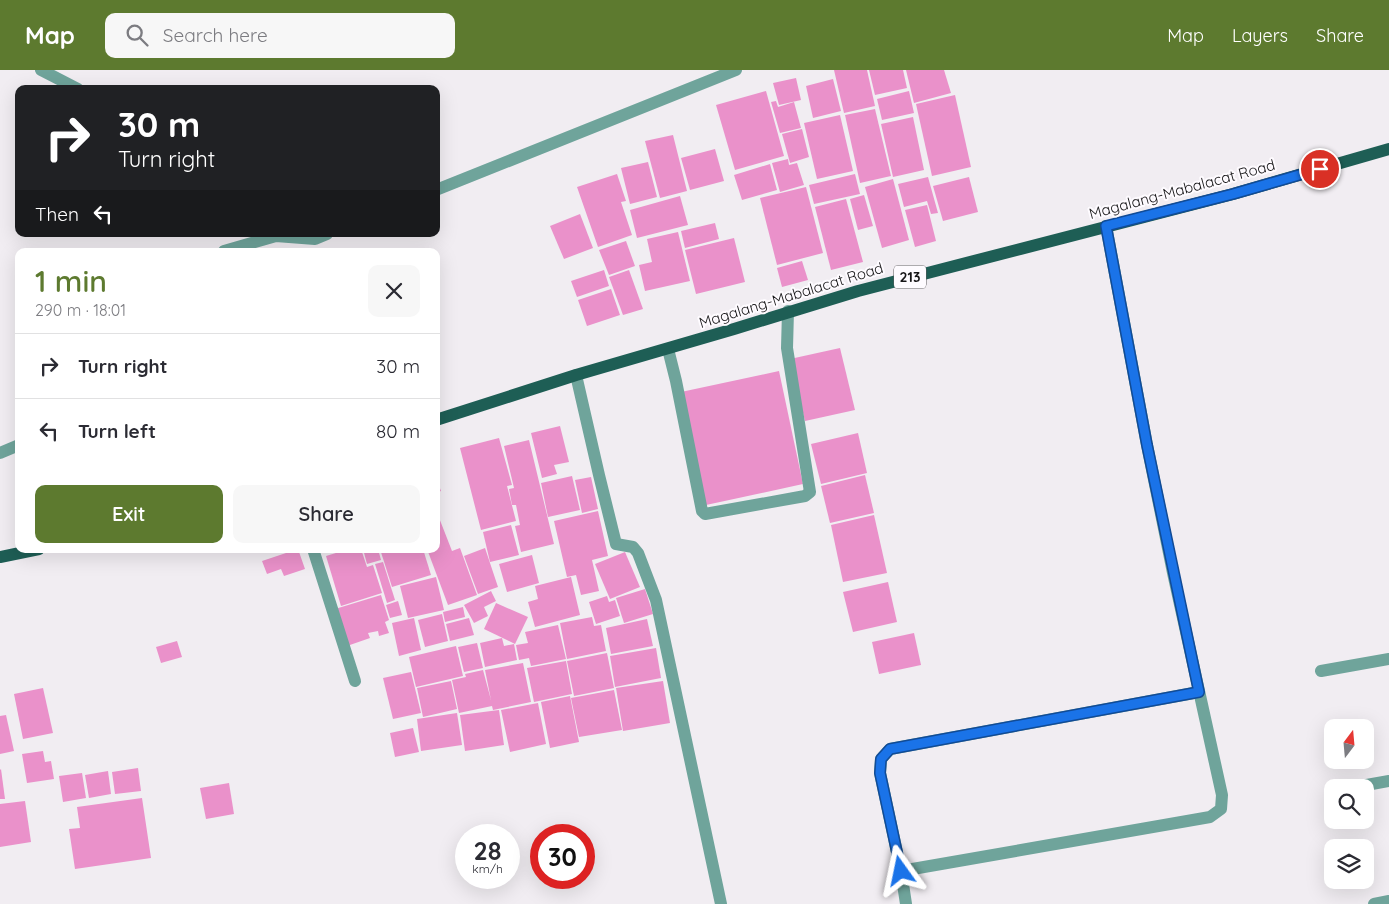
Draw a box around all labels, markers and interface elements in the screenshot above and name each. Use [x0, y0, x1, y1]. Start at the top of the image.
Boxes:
search box [105, 13, 455, 58]
text: Map [25, 20, 75, 50]
icon: search [123, 21, 151, 49]
text: Search here [163, 23, 268, 47]
text: Map [1167, 24, 1204, 47]
text: Layers [1232, 24, 1288, 47]
text: Share [1316, 24, 1364, 47]
text: 30 m [118, 102, 200, 146]
icon: right [35, 105, 100, 170]
text: Turn right [118, 145, 215, 173]
pin [1299, 148, 1341, 190]
street label: Magalang-Mabalacat Road [1087, 155, 1277, 223]
icon: arrive [1306, 155, 1334, 183]
icon: left [89, 200, 117, 228]
text: Then [35, 202, 79, 226]
street label: Magalang-Mabalacat Road [697, 258, 885, 332]
text: 1 min [35, 262, 107, 300]
button: close [368, 265, 420, 317]
road number: 213 [894, 266, 926, 288]
text: 290 m · 18:01 [35, 300, 126, 320]
icon: right [35, 352, 63, 380]
text: Turn right [78, 354, 167, 378]
text: 30 m [376, 354, 420, 378]
icon: left [35, 417, 63, 445]
text: Turn left [78, 419, 156, 443]
text: 80 m [376, 419, 420, 443]
button: Exit [35, 485, 223, 543]
button: Share [233, 485, 420, 543]
north arrow [1324, 719, 1374, 769]
map controls [1324, 719, 1374, 889]
button: search [1324, 779, 1374, 829]
speed limit sign: 30 [530, 824, 595, 889]
text: 28 [474, 835, 501, 866]
button: layers [1324, 839, 1374, 889]
position arrow [874, 844, 926, 896]
text: km/h [472, 861, 503, 876]

